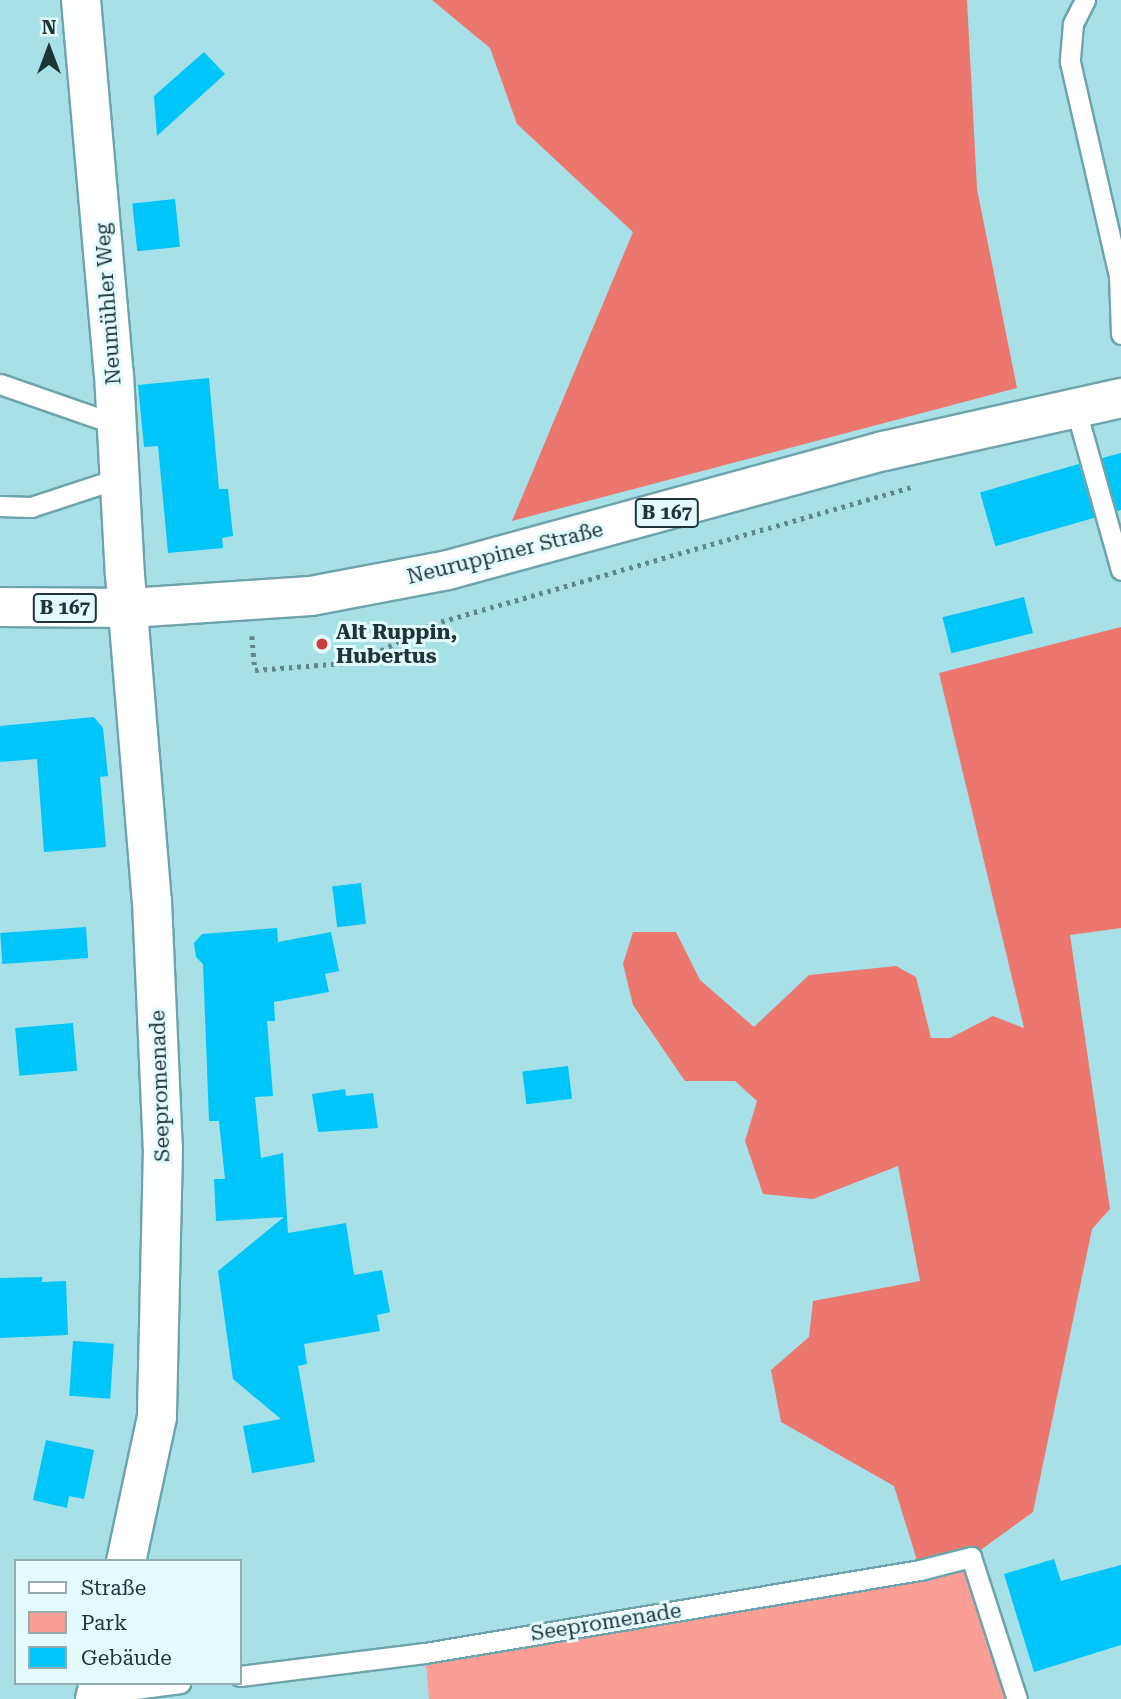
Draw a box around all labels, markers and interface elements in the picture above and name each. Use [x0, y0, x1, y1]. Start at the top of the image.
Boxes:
north arrow [14, 14, 84, 84]
text: N [42, 16, 56, 39]
street label: Neumühler Weg [90, 222, 126, 386]
road number: B 167 [634, 498, 700, 528]
street label: Neuruppiner Straße [404, 516, 606, 590]
road number: B 167 [32, 593, 98, 624]
place label: Alt Ruppin, Hubertus [336, 619, 457, 669]
marker: Alt Ruppin, Hubertus [314, 636, 330, 652]
street label: Seepromenade [145, 1010, 175, 1162]
legend [14, 1559, 242, 1685]
text: Straße [81, 1576, 146, 1600]
street label: Seepromenade [529, 1598, 683, 1646]
text: Park [81, 1611, 127, 1635]
text: Gebäude [81, 1646, 172, 1670]

